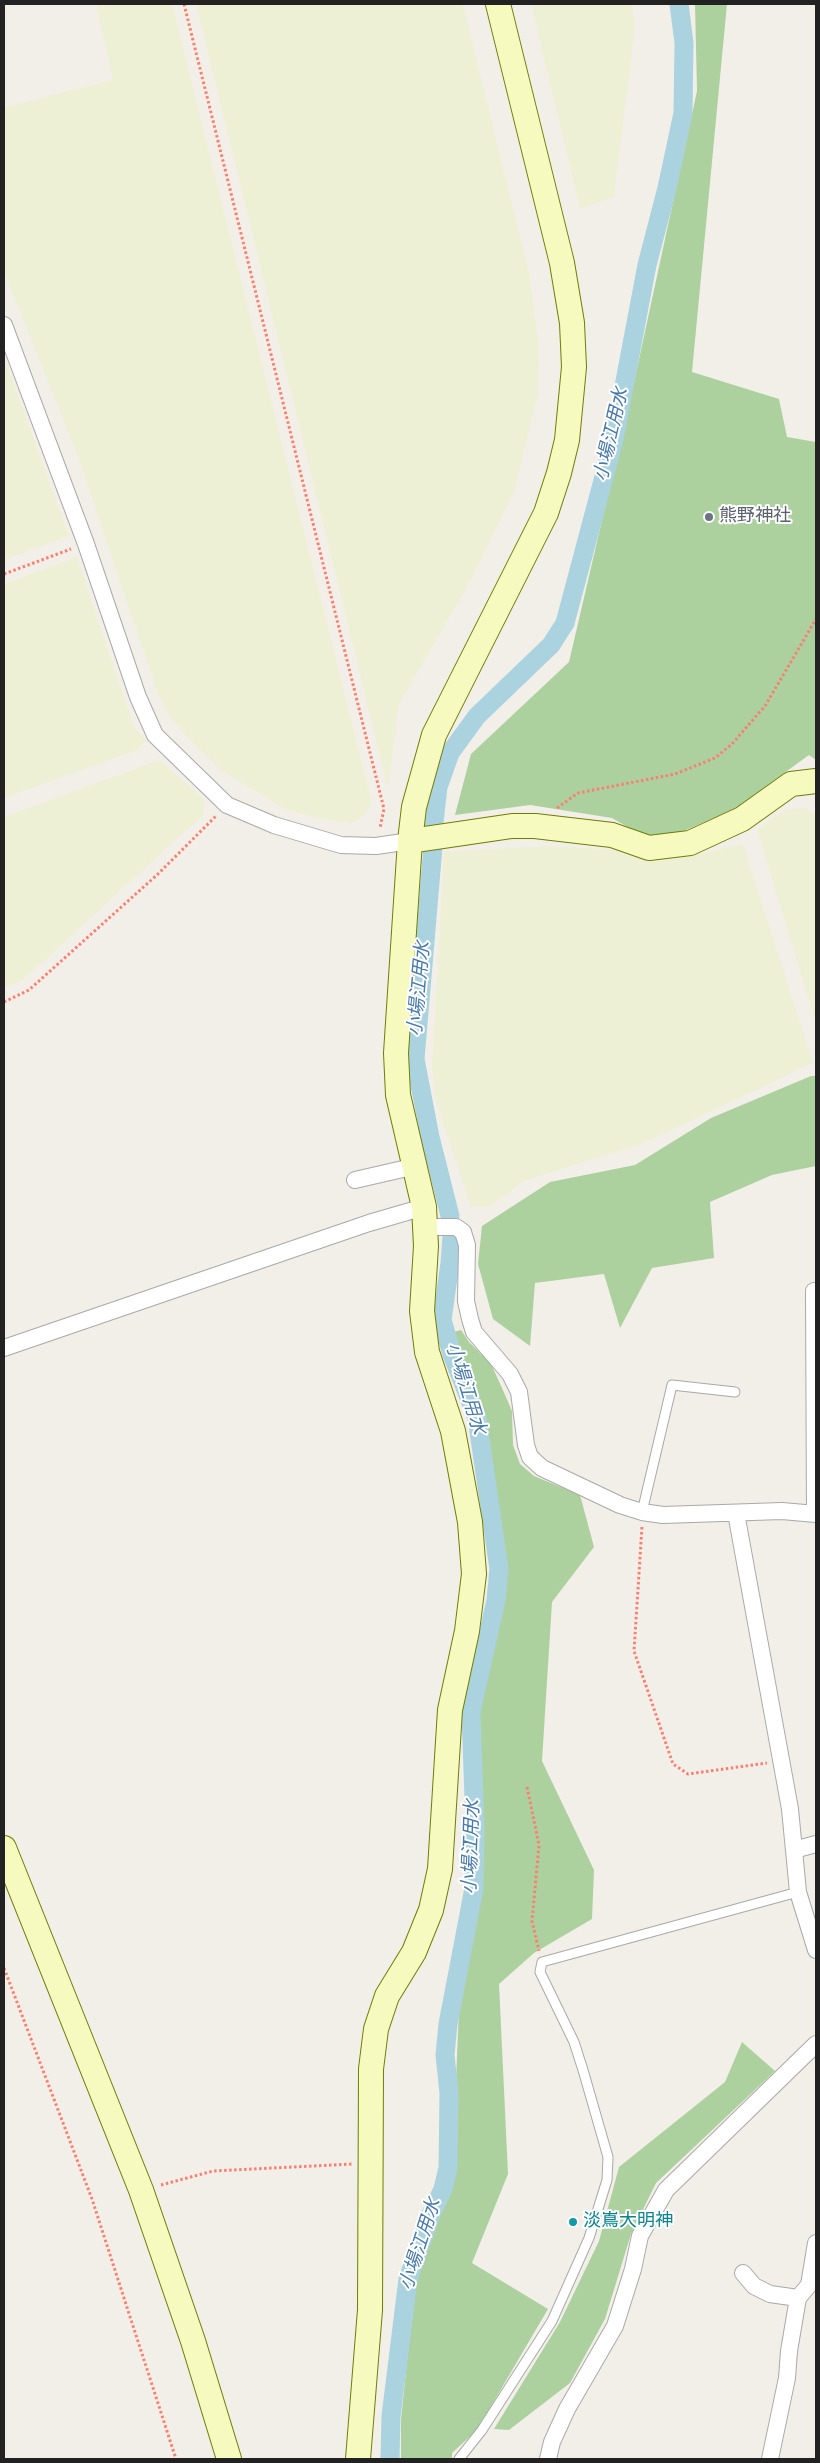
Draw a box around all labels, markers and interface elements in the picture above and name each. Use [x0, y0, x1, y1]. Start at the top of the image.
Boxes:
water label: 小場江用水 [591, 386, 635, 484]
place label: 熊野神社 [719, 506, 791, 528]
marker: 熊野神社 [703, 511, 715, 523]
water label: 小場江用水 [406, 941, 436, 1037]
water label: 小場江用水 [439, 1340, 489, 1438]
water label: 小場江用水 [460, 1799, 486, 1895]
water label: 小場江用水 [396, 2196, 448, 2294]
place label: 淡嶌大明神 [583, 2211, 673, 2233]
marker: 淡嶌大明神 [567, 2216, 579, 2228]

